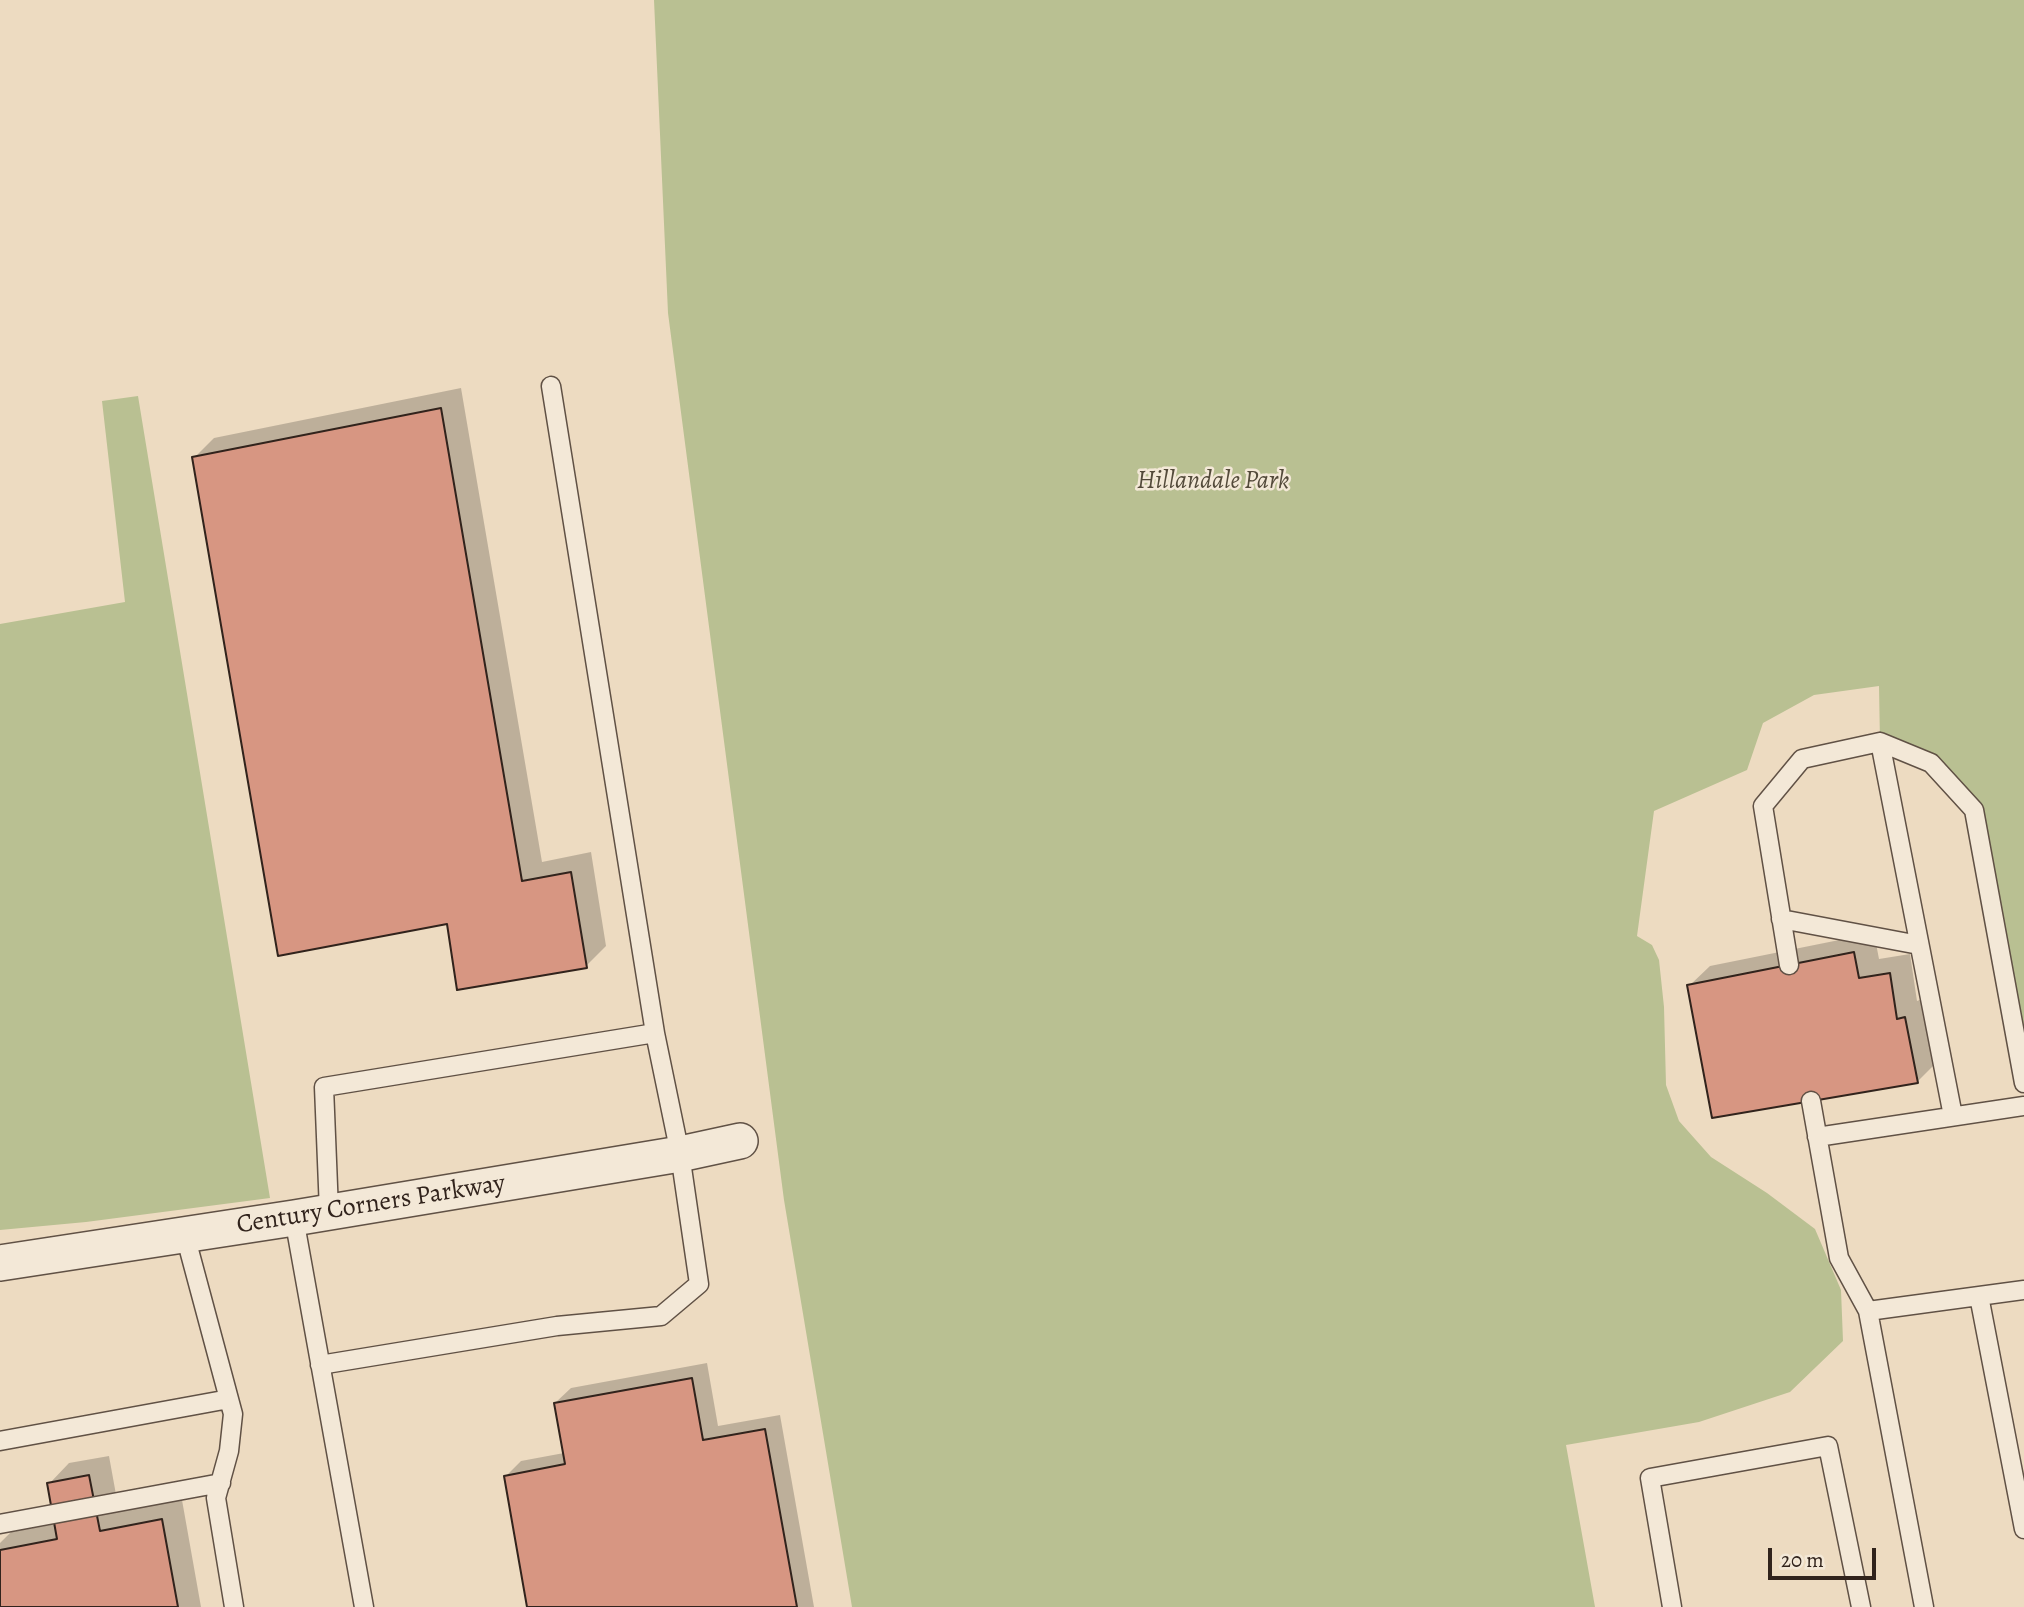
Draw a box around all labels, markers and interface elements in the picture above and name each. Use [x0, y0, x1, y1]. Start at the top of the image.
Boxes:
park label: Hillandale Park [1137, 466, 1289, 498]
street label: Century Corners Parkway [235, 1168, 507, 1242]
scale bar [1772, 1534, 1881, 1578]
text: 20 m [1781, 1546, 1824, 1574]

